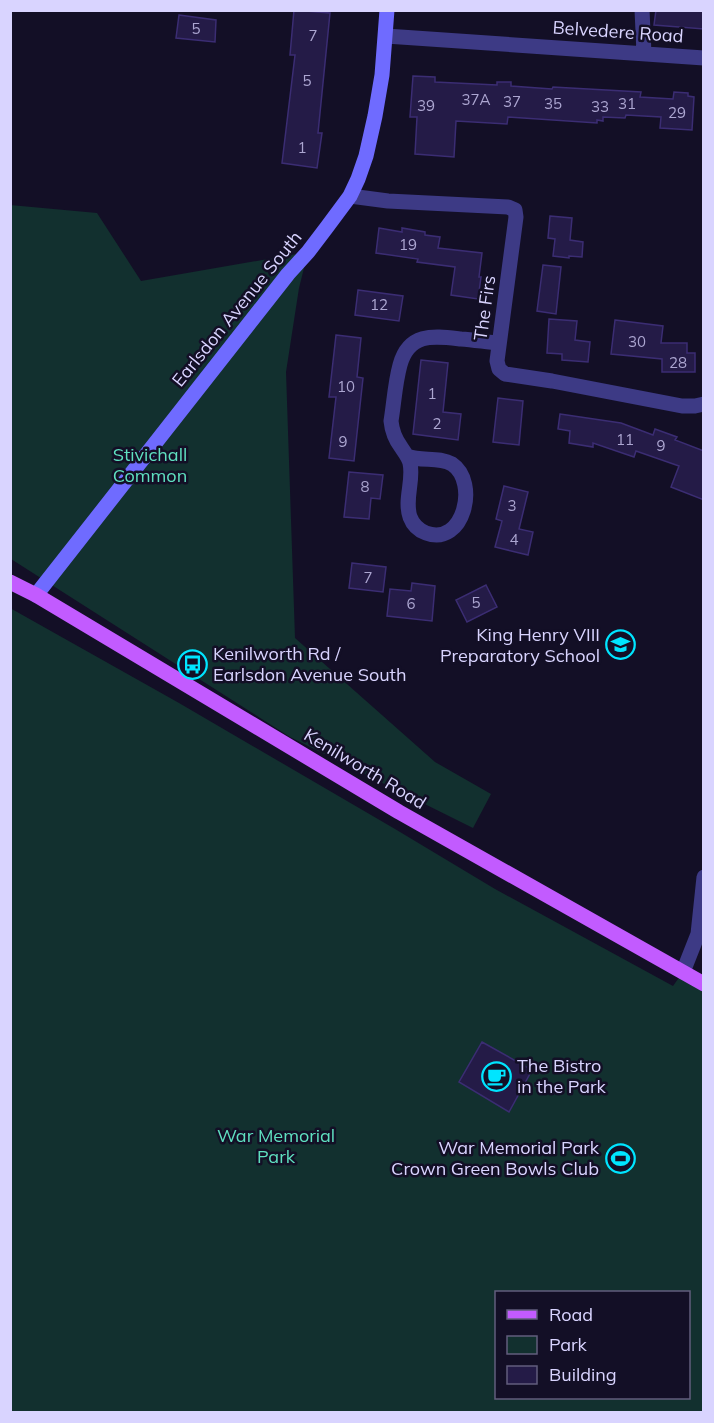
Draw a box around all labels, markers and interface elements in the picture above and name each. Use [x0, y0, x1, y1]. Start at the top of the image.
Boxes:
street label: Belvedere Road [552, 15, 684, 48]
house number: 5 [191, 19, 201, 38]
house number: 7 [308, 26, 318, 45]
house number: 5 [302, 71, 312, 90]
house number: 37A [461, 90, 491, 109]
house number: 37 [503, 92, 521, 111]
house number: 35 [544, 94, 562, 113]
house number: 31 [618, 94, 636, 113]
house number: 39 [417, 96, 435, 115]
house number: 33 [591, 97, 609, 116]
house number: 29 [668, 103, 686, 122]
house number: 1 [297, 138, 307, 157]
street label: Earlsdon Avenue South [167, 226, 306, 391]
house number: 19 [399, 235, 417, 254]
street label: The Firs [469, 274, 500, 342]
house number: 12 [370, 295, 388, 314]
house number: 30 [628, 332, 646, 351]
house number: 28 [669, 353, 687, 372]
house number: 10 [337, 377, 355, 396]
house number: 1 [427, 384, 437, 403]
house number: 2 [432, 414, 442, 433]
house number: 11 [616, 430, 634, 449]
house number: 9 [338, 432, 348, 451]
house number: 9 [656, 436, 666, 455]
park label: Stivichall Common [113, 443, 187, 487]
house number: 8 [360, 477, 370, 496]
house number: 3 [507, 496, 517, 515]
house number: 4 [509, 530, 519, 549]
house number: 7 [363, 568, 373, 587]
house number: 5 [471, 593, 481, 612]
house number: 6 [406, 594, 416, 613]
place label: King Henry VIII Preparatory School [440, 623, 600, 667]
school or university icon: King Henry VIII Preparatory School [605, 629, 637, 661]
place label: Kenilworth Rd / Earlsdon Avenue South [213, 642, 406, 686]
bus stop icon: Kenilworth Rd / Earlsdon Avenue South [176, 648, 208, 680]
street label: Kenilworth Road [300, 723, 431, 814]
place label: The Bistro in the Park [517, 1054, 606, 1098]
cafe icon: The Bistro in the Park [480, 1060, 512, 1092]
park label: War Memorial Park [217, 1124, 335, 1168]
place label: War Memorial Park Crown Green Bowls Club [391, 1136, 600, 1180]
sports icon: War Memorial Park Crown Green Bowls Club [604, 1142, 636, 1174]
legend [495, 1291, 690, 1399]
text: Road [549, 1303, 593, 1326]
text: Park [549, 1333, 588, 1356]
text: Building [549, 1363, 617, 1386]

